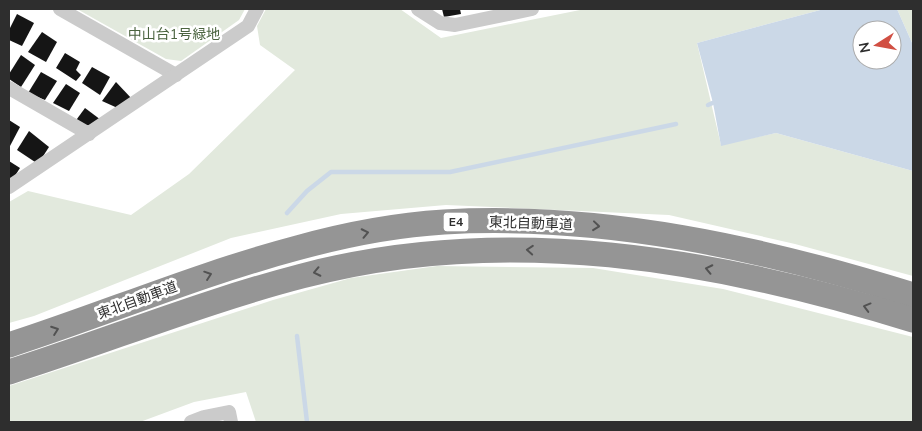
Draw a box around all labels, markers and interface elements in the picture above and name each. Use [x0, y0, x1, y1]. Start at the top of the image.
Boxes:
north arrow [852, 20, 902, 70]
park label: 中山台1号緑地 [128, 25, 220, 44]
text: N [854, 40, 875, 54]
road number: E4 [444, 212, 468, 232]
street label: 東北自動車道 [489, 213, 573, 234]
one-way arrow [593, 220, 601, 231]
one-way arrow [360, 228, 369, 239]
one-way arrow [525, 244, 533, 255]
one-way arrow [704, 264, 713, 275]
one-way arrow [312, 266, 321, 277]
one-way arrow [203, 271, 212, 281]
street label: 東北自動車道 [94, 277, 180, 324]
one-way arrow [863, 302, 871, 312]
one-way arrow [50, 326, 59, 336]

